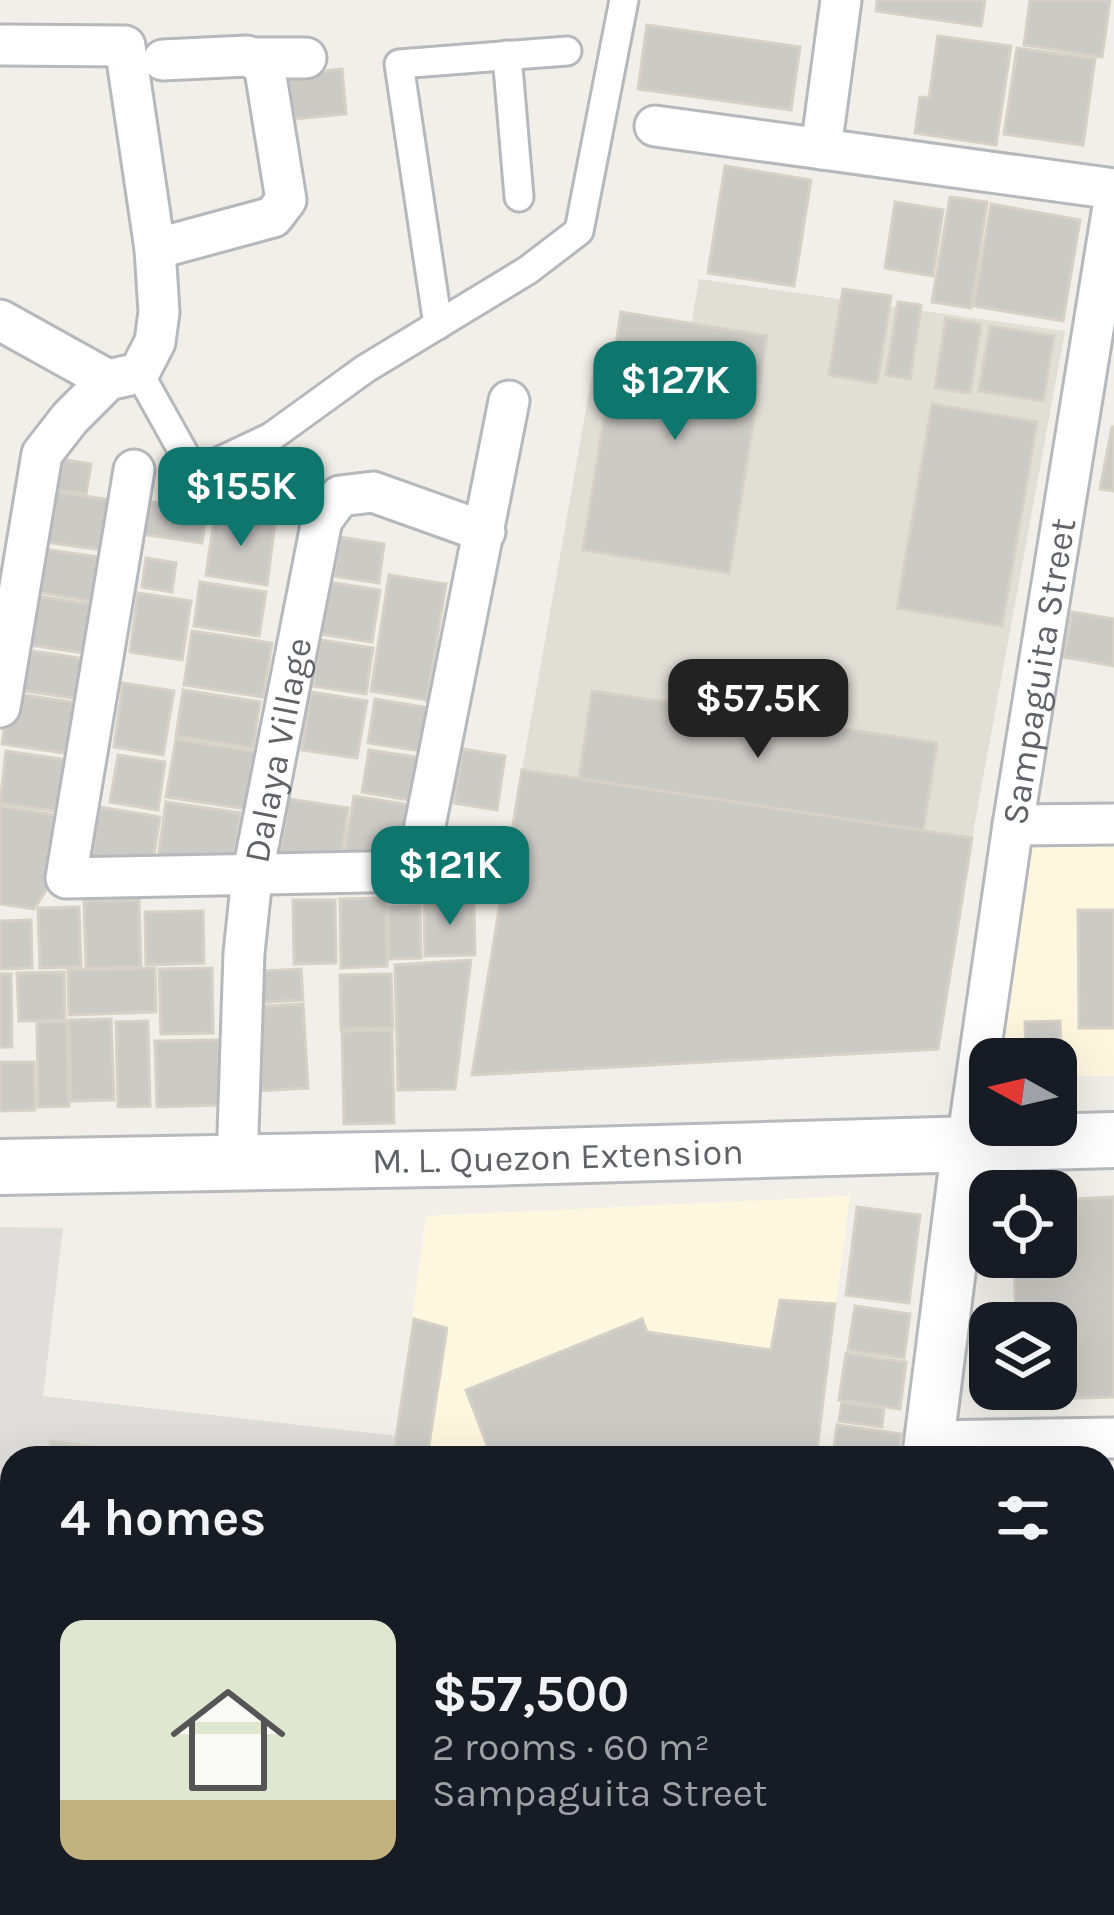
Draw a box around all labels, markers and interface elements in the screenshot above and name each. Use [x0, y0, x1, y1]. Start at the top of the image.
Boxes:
pin: $127K [591, 341, 759, 443]
text: $127K [620, 357, 730, 403]
pin: $155K [157, 447, 325, 549]
text: $155K [185, 463, 297, 509]
street label: Sampaguita Street [993, 515, 1084, 828]
street label: Dalaya Village [235, 634, 320, 866]
pin: $57.5K [660, 659, 856, 761]
text: $57.5K [695, 675, 821, 721]
pin: $121K [366, 826, 534, 928]
text: $121K [398, 842, 502, 888]
north arrow [969, 1038, 1077, 1146]
map controls [969, 1038, 1077, 1410]
street label: M. L. Quezon Extension [372, 1131, 744, 1182]
button: locate [969, 1170, 1077, 1278]
button: layers [969, 1302, 1077, 1410]
icon: filters [990, 1485, 1056, 1551]
text: 4 homes [60, 1488, 266, 1548]
text: $57,500 [432, 1664, 629, 1724]
icon: home [156, 1668, 300, 1812]
text: 2 rooms · 60 m² [432, 1724, 710, 1770]
text: Sampaguita Street [432, 1770, 768, 1816]

